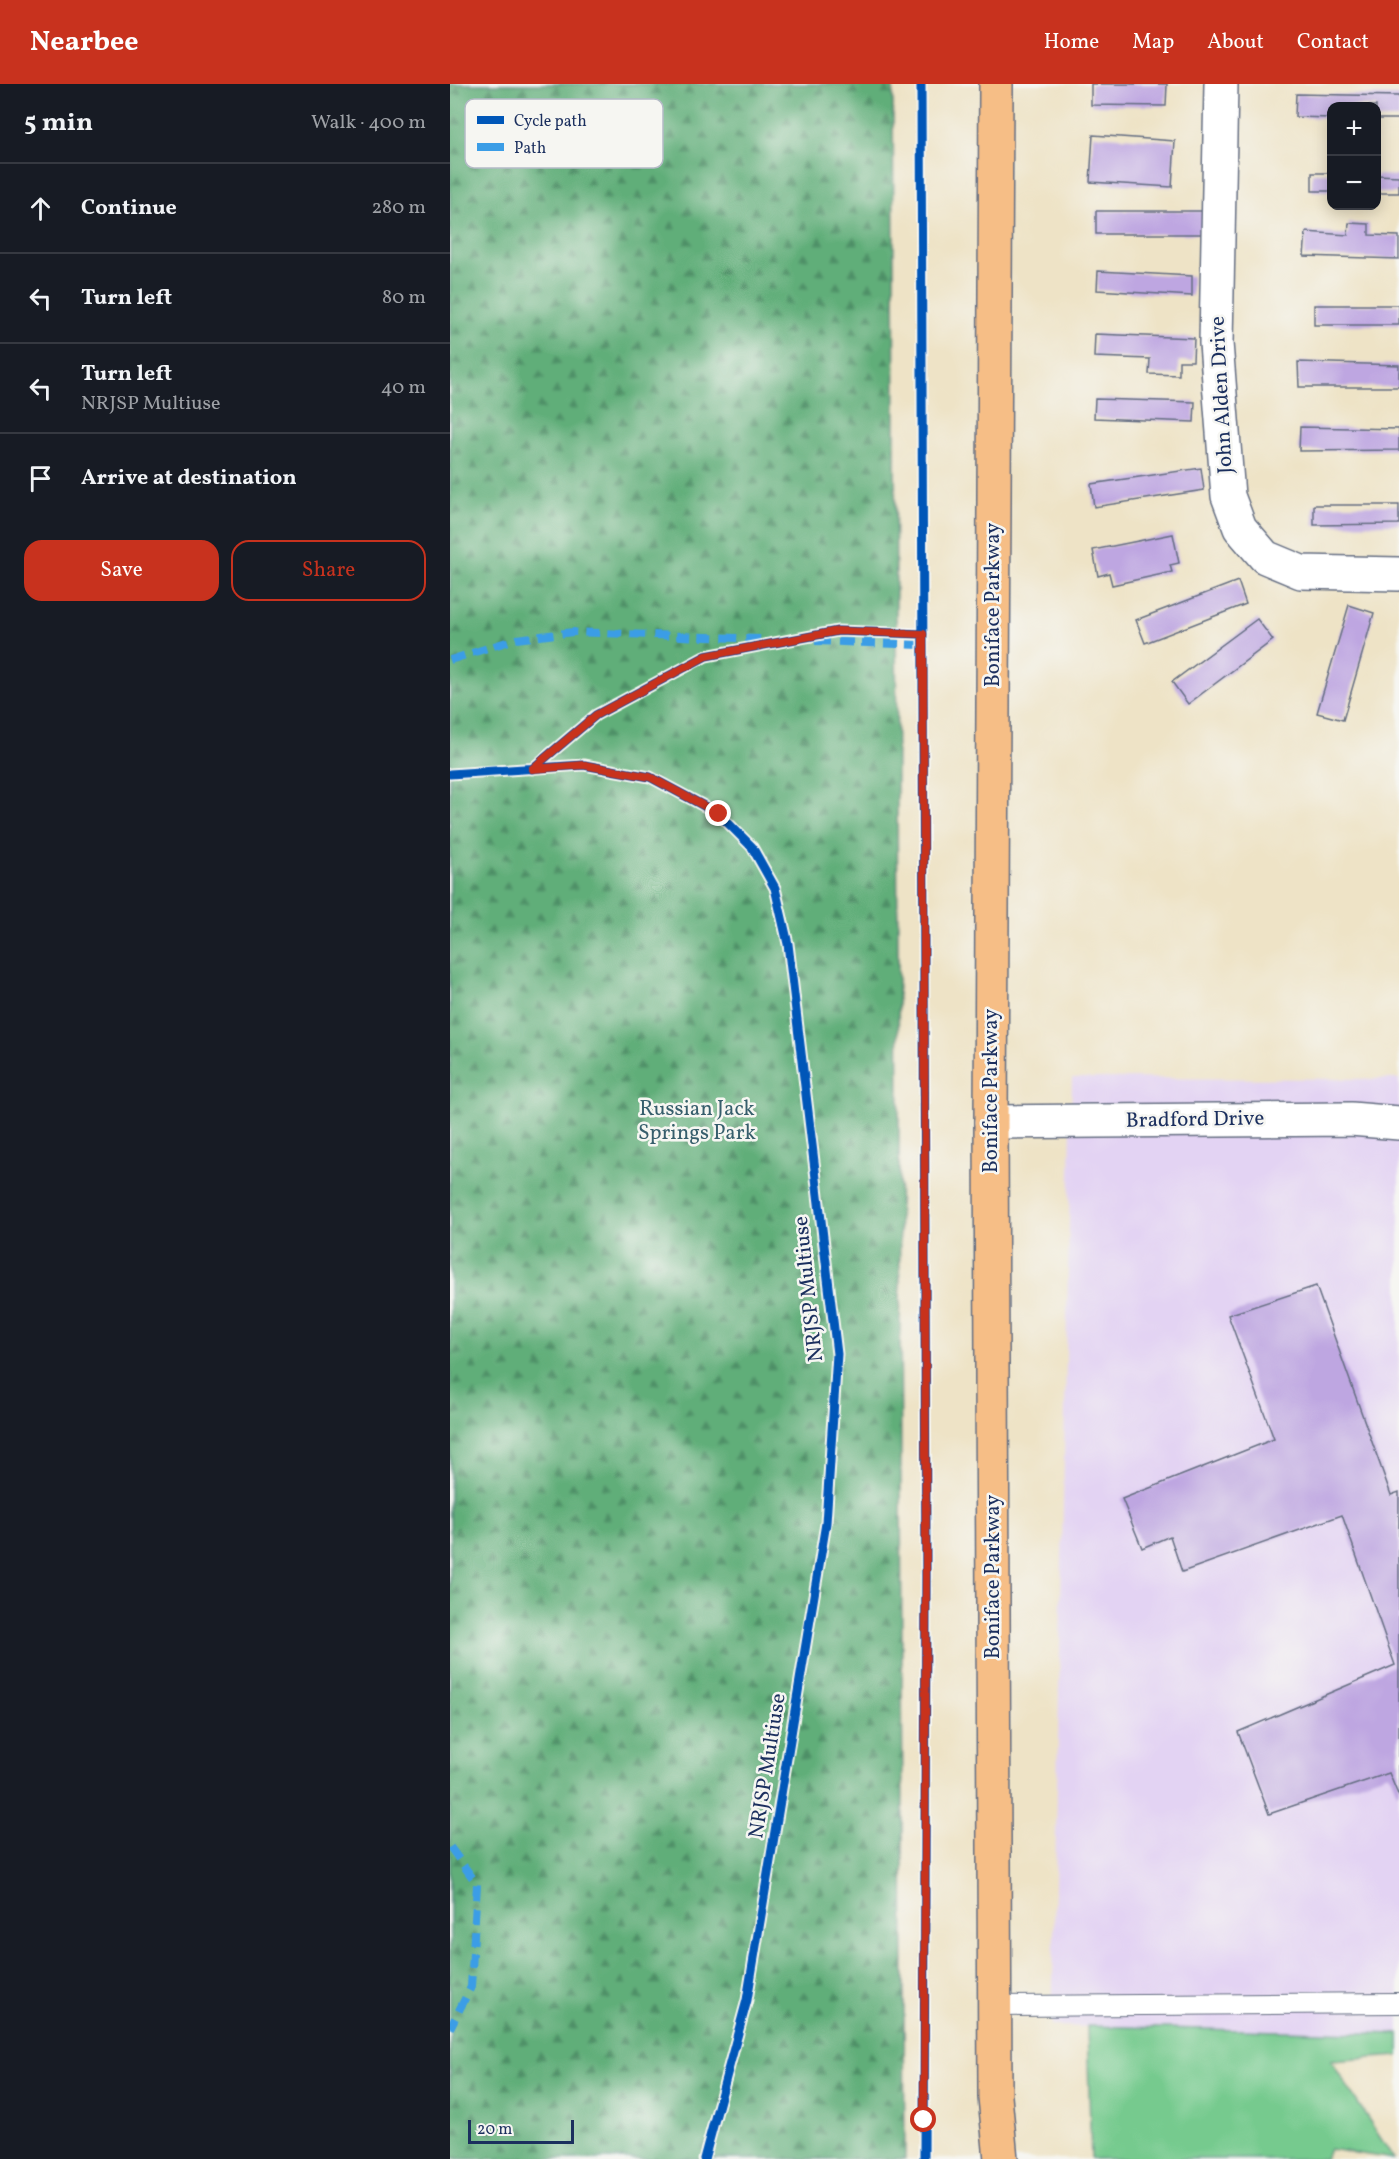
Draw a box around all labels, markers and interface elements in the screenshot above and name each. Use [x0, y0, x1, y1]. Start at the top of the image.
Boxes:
text: Nearbee [30, 23, 139, 62]
text: Home [1044, 28, 1099, 57]
text: Map [1132, 28, 1174, 57]
text: About [1207, 28, 1264, 57]
text: Contact [1297, 28, 1369, 57]
legend [465, 99, 663, 168]
map controls [1327, 102, 1381, 210]
button: + [1327, 102, 1381, 156]
text: 5 min [24, 105, 93, 141]
text: Walk · 400 m [311, 109, 426, 137]
text: Cycle path [514, 111, 587, 133]
text: Path [514, 138, 546, 160]
button: − [1327, 156, 1381, 210]
icon: ahead [24, 192, 57, 225]
text: Continue [81, 193, 177, 224]
text: 280 m [371, 194, 426, 222]
icon: left [24, 282, 57, 315]
text: Turn left [81, 283, 172, 314]
text: 80 m [382, 284, 426, 312]
street label: John Alden Drive [1203, 315, 1241, 475]
text: Turn left [81, 359, 172, 390]
icon: left [24, 372, 57, 405]
text: 40 m [381, 374, 426, 402]
text: NRJSP Multiuse [81, 390, 221, 418]
icon: arrive [24, 462, 57, 495]
text: Arrive at destination [81, 463, 297, 494]
street label: Boniface Parkway [979, 522, 1008, 687]
button: Save [24, 540, 219, 601]
button: Share [231, 540, 426, 601]
route end [705, 800, 731, 826]
street label: Boniface Parkway [977, 1008, 1006, 1173]
park label: Russian Jack Springs Park [638, 1095, 757, 1148]
street label: Bradford Drive [1125, 1104, 1265, 1136]
street label: NRJSP Multiuse [787, 1215, 831, 1363]
street label: Boniface Parkway [979, 1494, 1008, 1659]
street label: NRJSP Multiuse [742, 1691, 794, 1841]
route start [910, 2106, 936, 2132]
scale bar [468, 2117, 574, 2144]
text: 20 m [477, 2119, 512, 2141]

